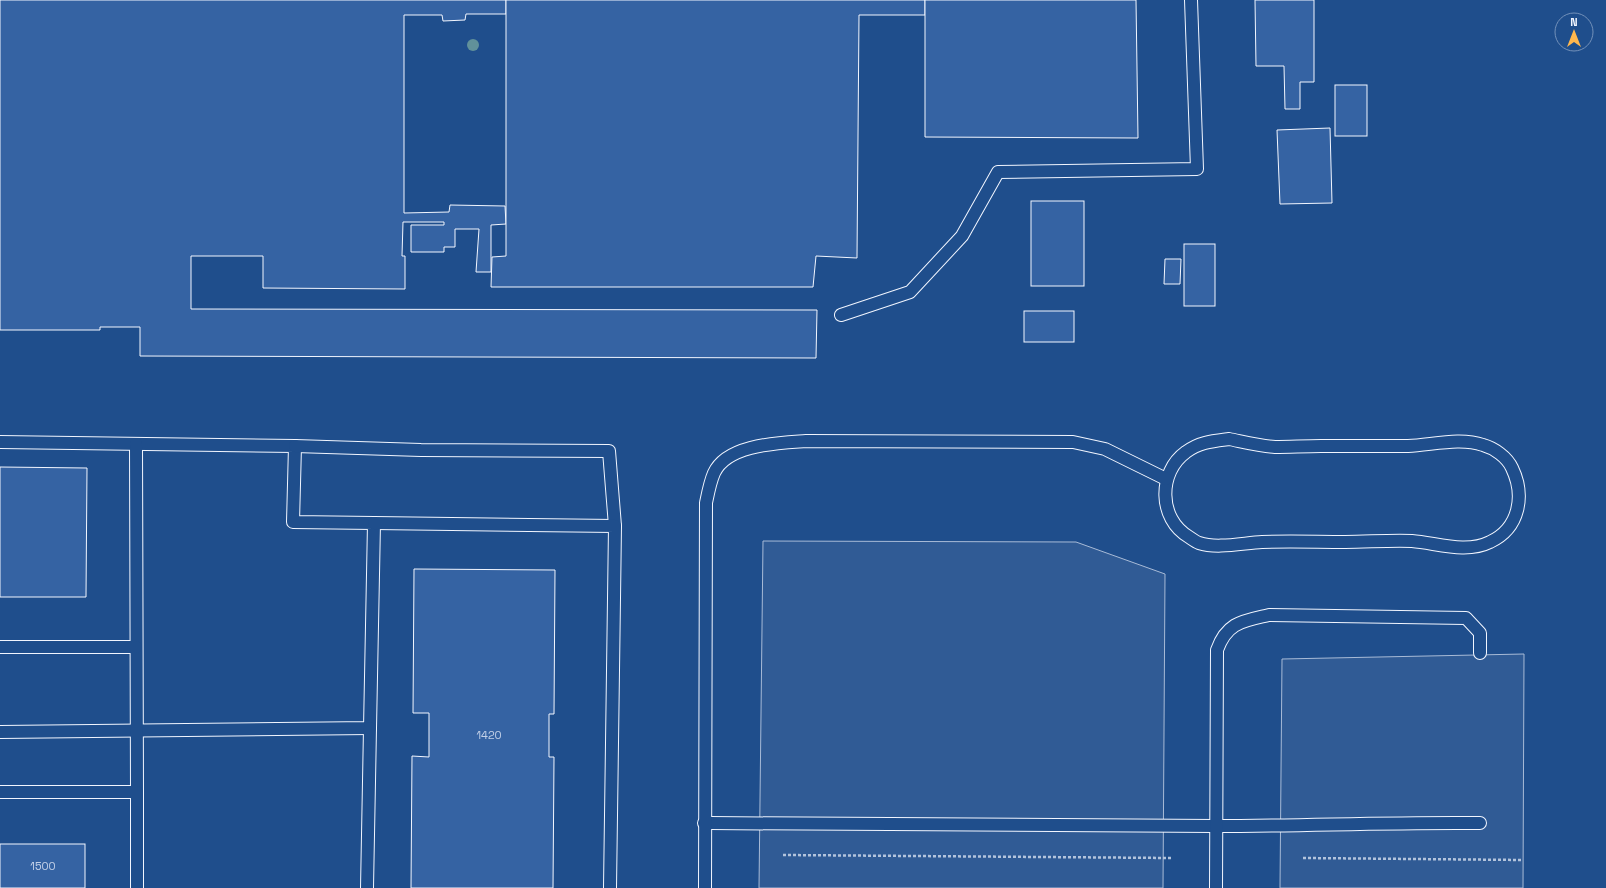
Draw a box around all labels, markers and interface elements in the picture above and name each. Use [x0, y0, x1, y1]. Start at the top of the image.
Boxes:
north arrow [1554, 12, 1594, 52]
text: N [1570, 15, 1578, 29]
house number: 1420 [476, 728, 502, 742]
house number: 1500 [30, 859, 56, 873]

